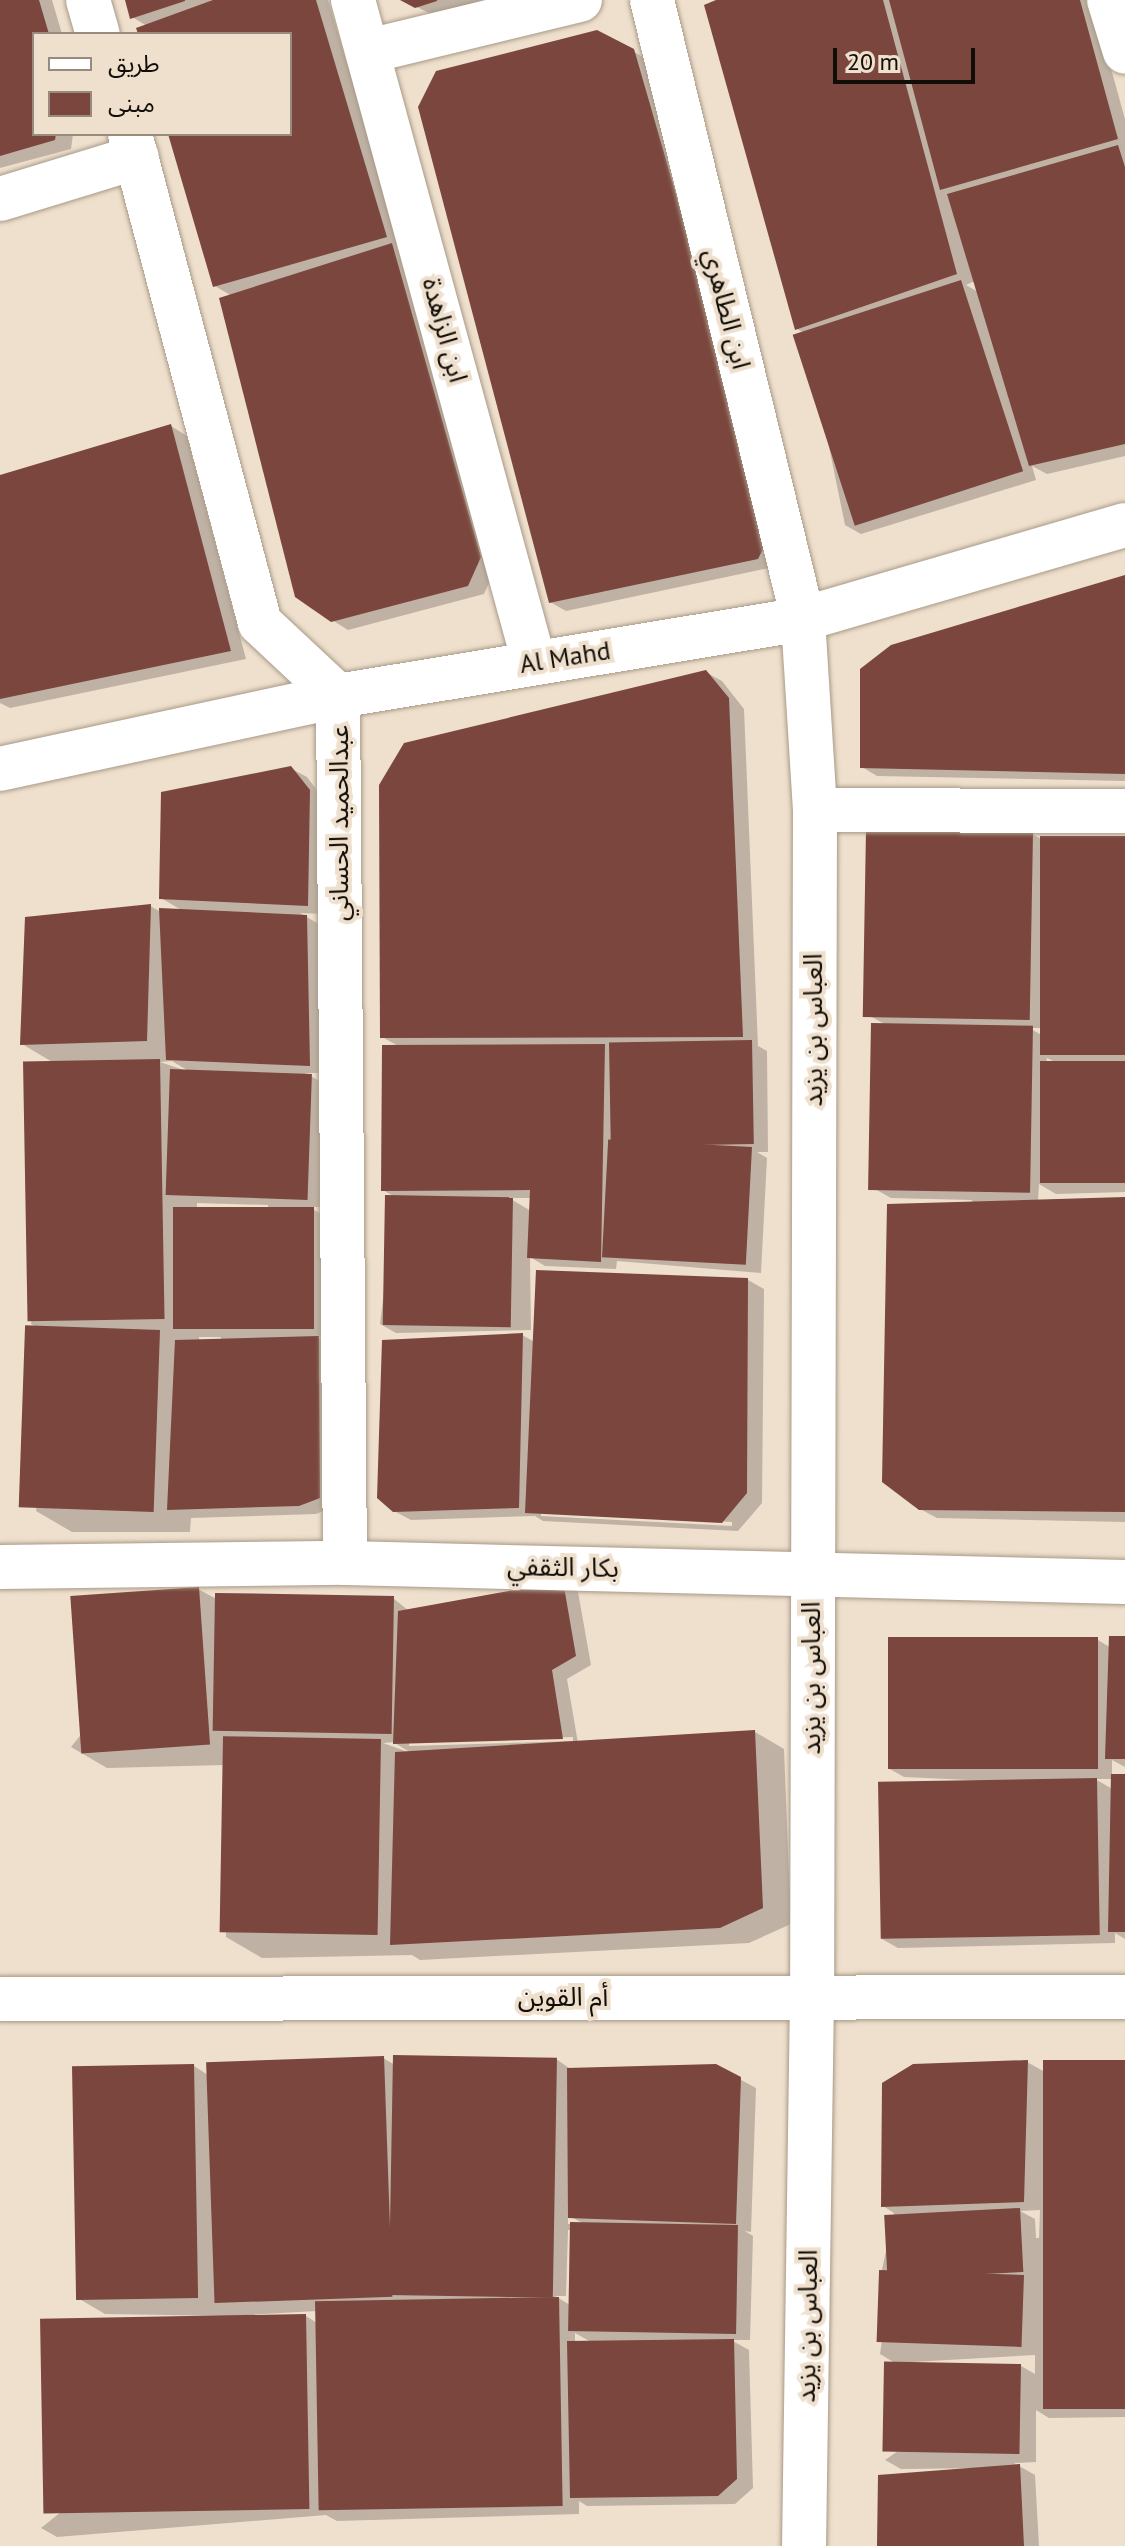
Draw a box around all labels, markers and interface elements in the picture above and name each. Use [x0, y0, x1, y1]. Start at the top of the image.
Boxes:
legend [32, 32, 292, 136]
scale bar [837, 32, 979, 82]
text: 20 m [847, 46, 899, 77]
text: طريق [108, 48, 160, 79]
text: مبنى [108, 88, 155, 119]
street label: ابن الطاهري [697, 246, 757, 372]
street label: ابن الزاهدة [416, 274, 474, 386]
street label: Al Mahd [517, 634, 613, 680]
street label: عبدالحميد الحساني [323, 725, 355, 921]
street label: العباس بن يزيد [797, 953, 829, 1107]
street label: بكار الثقفي [507, 1550, 619, 1584]
street label: العباس بن يزيد [795, 1601, 827, 1755]
street label: أم القوين [518, 1981, 608, 2013]
street label: العباس بن يزيد [790, 2249, 824, 2403]

